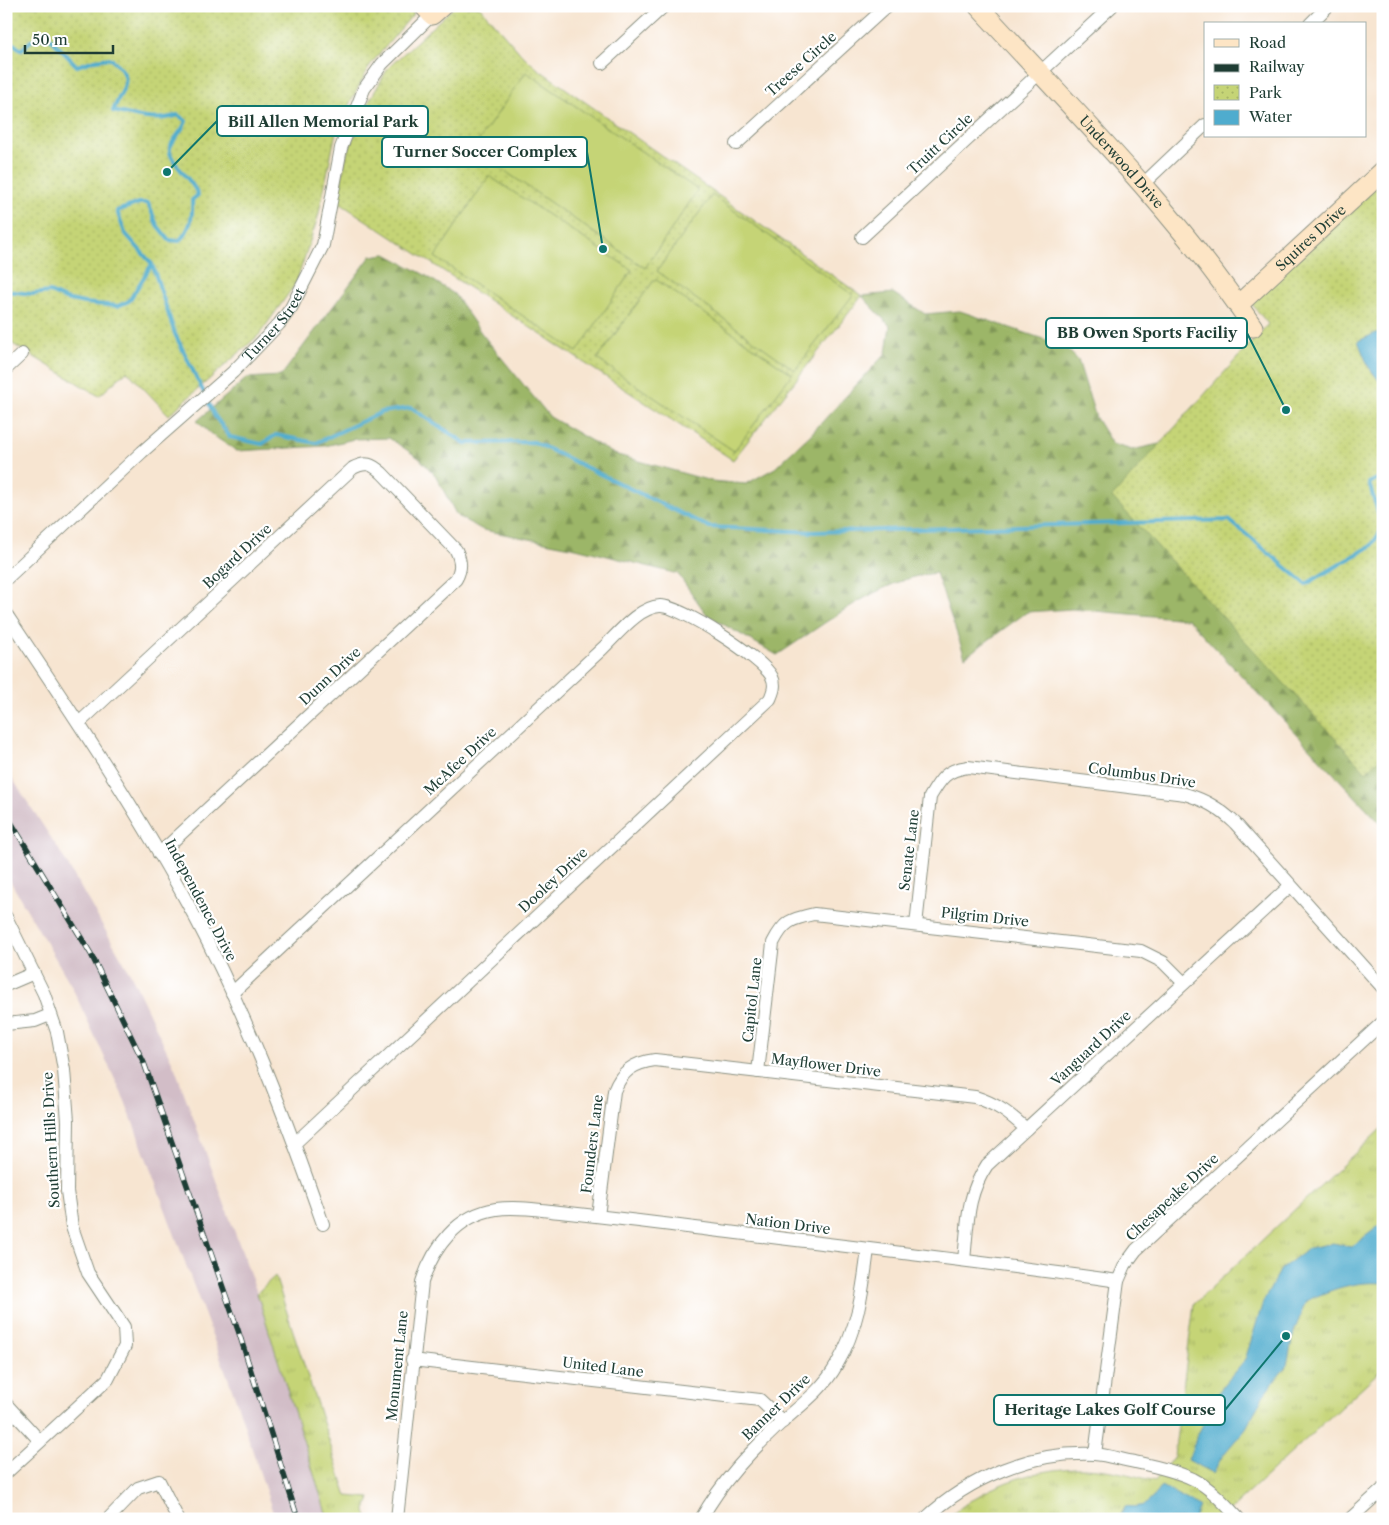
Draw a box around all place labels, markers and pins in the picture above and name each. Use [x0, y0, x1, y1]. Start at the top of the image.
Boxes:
callout: Bill Allen Memorial Park [217, 106, 428, 136]
callout: Turner Soccer Complex [382, 137, 587, 167]
callout: BB Owen Sports Faciliy [1046, 318, 1247, 348]
callout: Heritage Lakes Golf Course [994, 1395, 1225, 1425]

